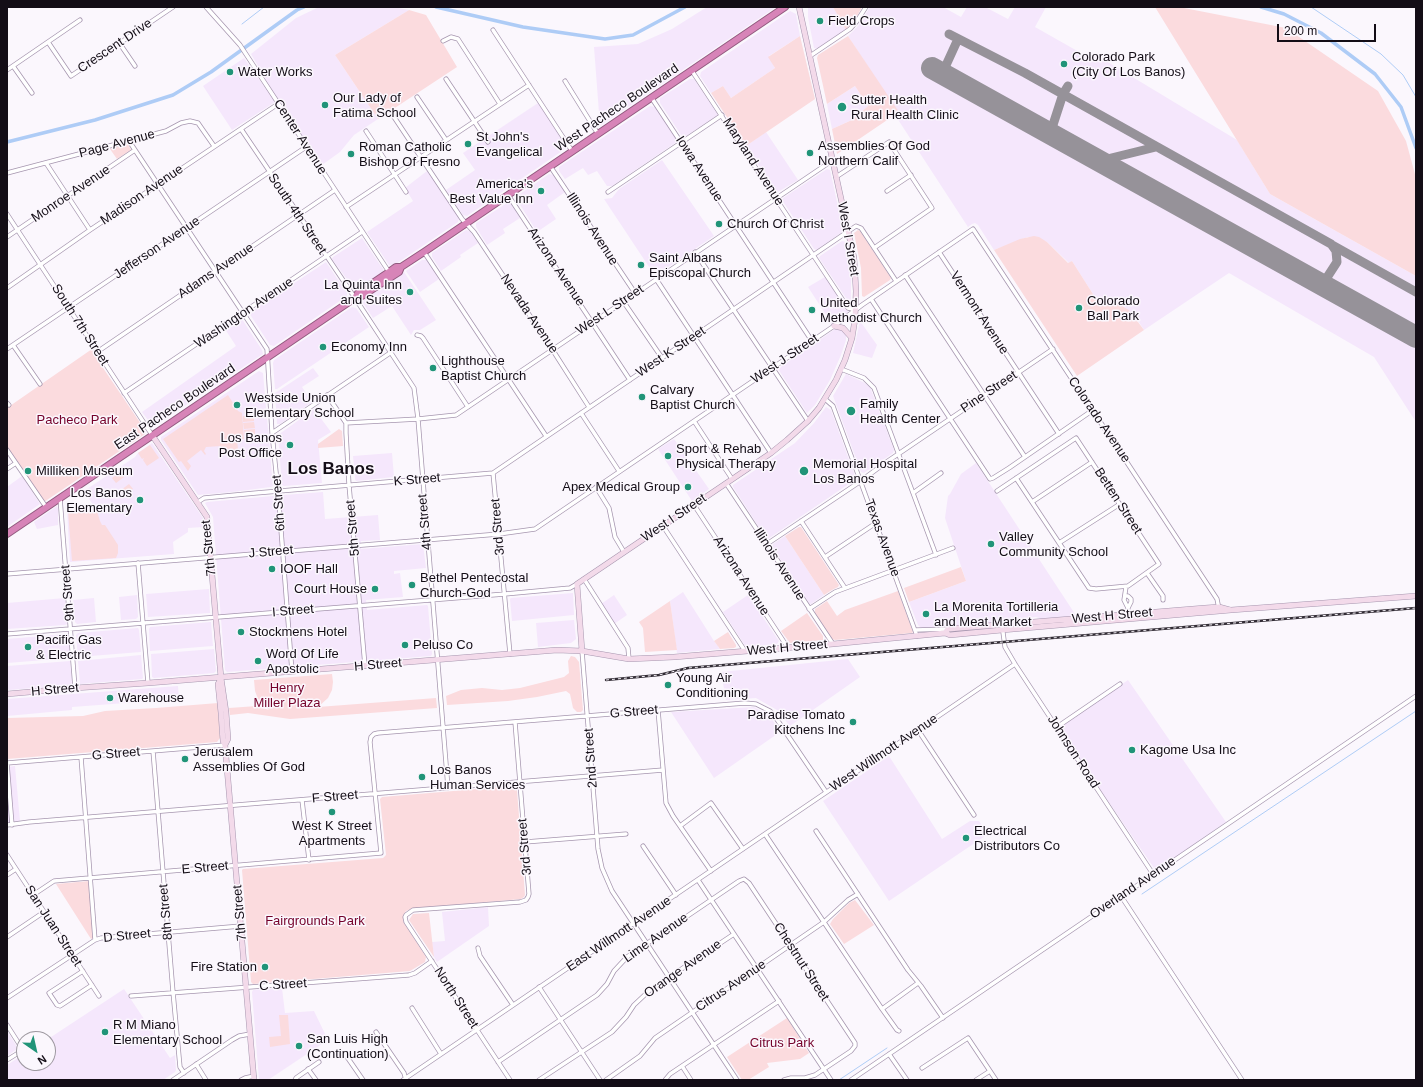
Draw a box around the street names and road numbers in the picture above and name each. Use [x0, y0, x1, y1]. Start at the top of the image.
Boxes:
street label: Crescent Drive [75, 15, 155, 77]
street label: West Pacheco Boulevard [552, 61, 682, 155]
street label: Center Avenue [270, 96, 330, 178]
street label: Maryland Avenue [719, 115, 787, 209]
street label: Page Avenue [77, 126, 157, 162]
street label: Iowa Avenue [672, 133, 726, 205]
street label: Monroe Avenue [29, 162, 113, 226]
street label: Madison Avenue [98, 162, 186, 228]
street label: South 4th Street [264, 171, 330, 257]
street label: Illinois Avenue [563, 190, 621, 268]
street label: West I Street [834, 201, 862, 277]
street label: Jefferson Avenue [111, 213, 203, 283]
street label: Arizona Avenue [524, 225, 588, 309]
street label: Adams Avenue [175, 240, 257, 302]
street label: Vermont Avenue [946, 269, 1012, 357]
street label: Nevada Avenue [497, 271, 561, 357]
street label: Washington Avenue [192, 274, 296, 352]
street label: South 7th Street [48, 281, 112, 369]
street label: West L Street [573, 282, 647, 338]
street label: West K Street [633, 323, 709, 381]
street label: West J Street [748, 331, 822, 387]
street label: East Pacheco Boulevard [112, 361, 238, 453]
street label: Pine Street [958, 368, 1020, 416]
street label: Colorado Avenue [1065, 374, 1133, 466]
street label: Betten Street [1091, 465, 1145, 537]
street label: K Street [393, 470, 441, 490]
street label: 6th Street [269, 474, 289, 532]
street label: West I Street [639, 491, 709, 545]
street label: 4th Street [415, 493, 435, 551]
street label: Texas Avenue [861, 497, 903, 579]
street label: 3rd Street [488, 498, 508, 556]
street label: 5th Street [343, 499, 363, 557]
street label: 7th Street [198, 519, 220, 577]
street label: Illinois Avenue [750, 525, 808, 603]
street label: Arizona Avenue [710, 533, 772, 619]
street label: J Street [248, 542, 294, 562]
street label: 9th Street [58, 564, 78, 622]
street label: I Street [271, 601, 315, 621]
street label: West H Street [1071, 605, 1153, 627]
street label: West H Street [746, 637, 828, 659]
street label: H Street [354, 655, 402, 675]
street label: H Street [31, 680, 79, 700]
street label: G Street [609, 702, 659, 722]
street label: West Willmott Avenue [827, 711, 941, 795]
street label: Johnson Road [1044, 713, 1102, 791]
street label: 2nd Street [581, 728, 601, 788]
street label: G Street [91, 744, 141, 764]
street label: F Street [311, 787, 359, 807]
street label: 3rd Street [515, 818, 535, 876]
street label: Overland Avenue [1087, 854, 1179, 922]
street label: E Street [181, 858, 229, 878]
street label: San Juan Street [21, 883, 85, 969]
street label: 8th Street [156, 883, 176, 941]
street label: 7th Street [230, 884, 250, 942]
street label: East Willmott Avenue [564, 893, 674, 975]
street label: Lime Avenue [621, 910, 691, 966]
street label: Chestnut Street [770, 920, 832, 1004]
street label: D Street [102, 926, 152, 946]
street label: Orange Avenue [641, 937, 725, 1001]
street label: Citrus Avenue [693, 957, 769, 1015]
street label: North Street [430, 964, 482, 1032]
street label: C Street [259, 976, 307, 994]

